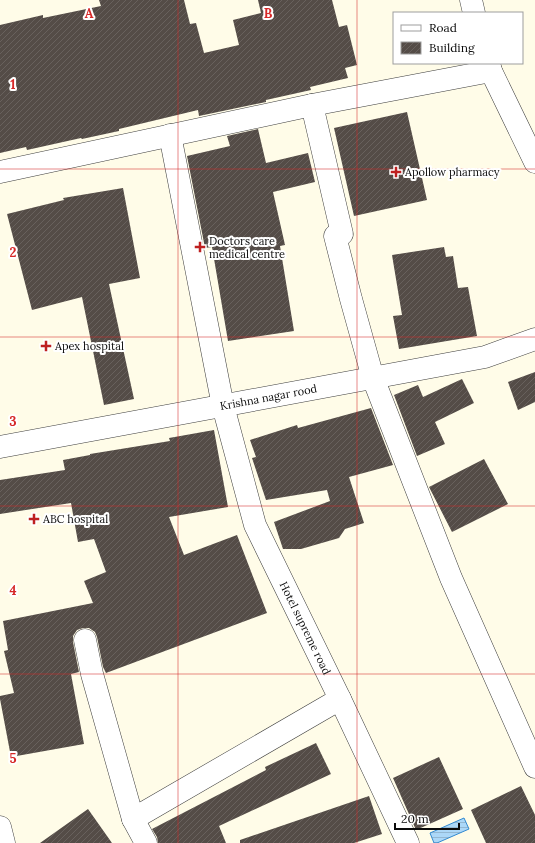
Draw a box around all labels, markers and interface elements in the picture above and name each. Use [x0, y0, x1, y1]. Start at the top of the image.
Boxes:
text: A [85, 5, 94, 22]
text: B [264, 5, 273, 22]
legend [393, 12, 523, 64]
text: Road [429, 20, 457, 35]
text: Building [429, 40, 475, 55]
text: 1 [10, 76, 16, 93]
place label: Apollow pharmacy [404, 165, 500, 179]
marker: Apollow pharmacy [390, 166, 402, 178]
place label: Doctors care medical centre [209, 234, 285, 261]
marker: Doctors care medical centre [194, 241, 206, 253]
text: 2 [10, 244, 17, 261]
place label: Apex hospital [54, 339, 124, 353]
marker: Apex hospital [40, 340, 52, 352]
street label: Krishna nagar rood [219, 381, 318, 413]
text: 3 [9, 413, 17, 430]
place label: ABC hospital [42, 512, 108, 526]
marker: ABC hospital [28, 513, 40, 525]
street label: Hotel supreme road [277, 579, 334, 677]
text: 4 [9, 582, 17, 599]
text: 5 [9, 750, 17, 767]
scale bar [395, 805, 459, 831]
text: 20 m [401, 811, 429, 826]

